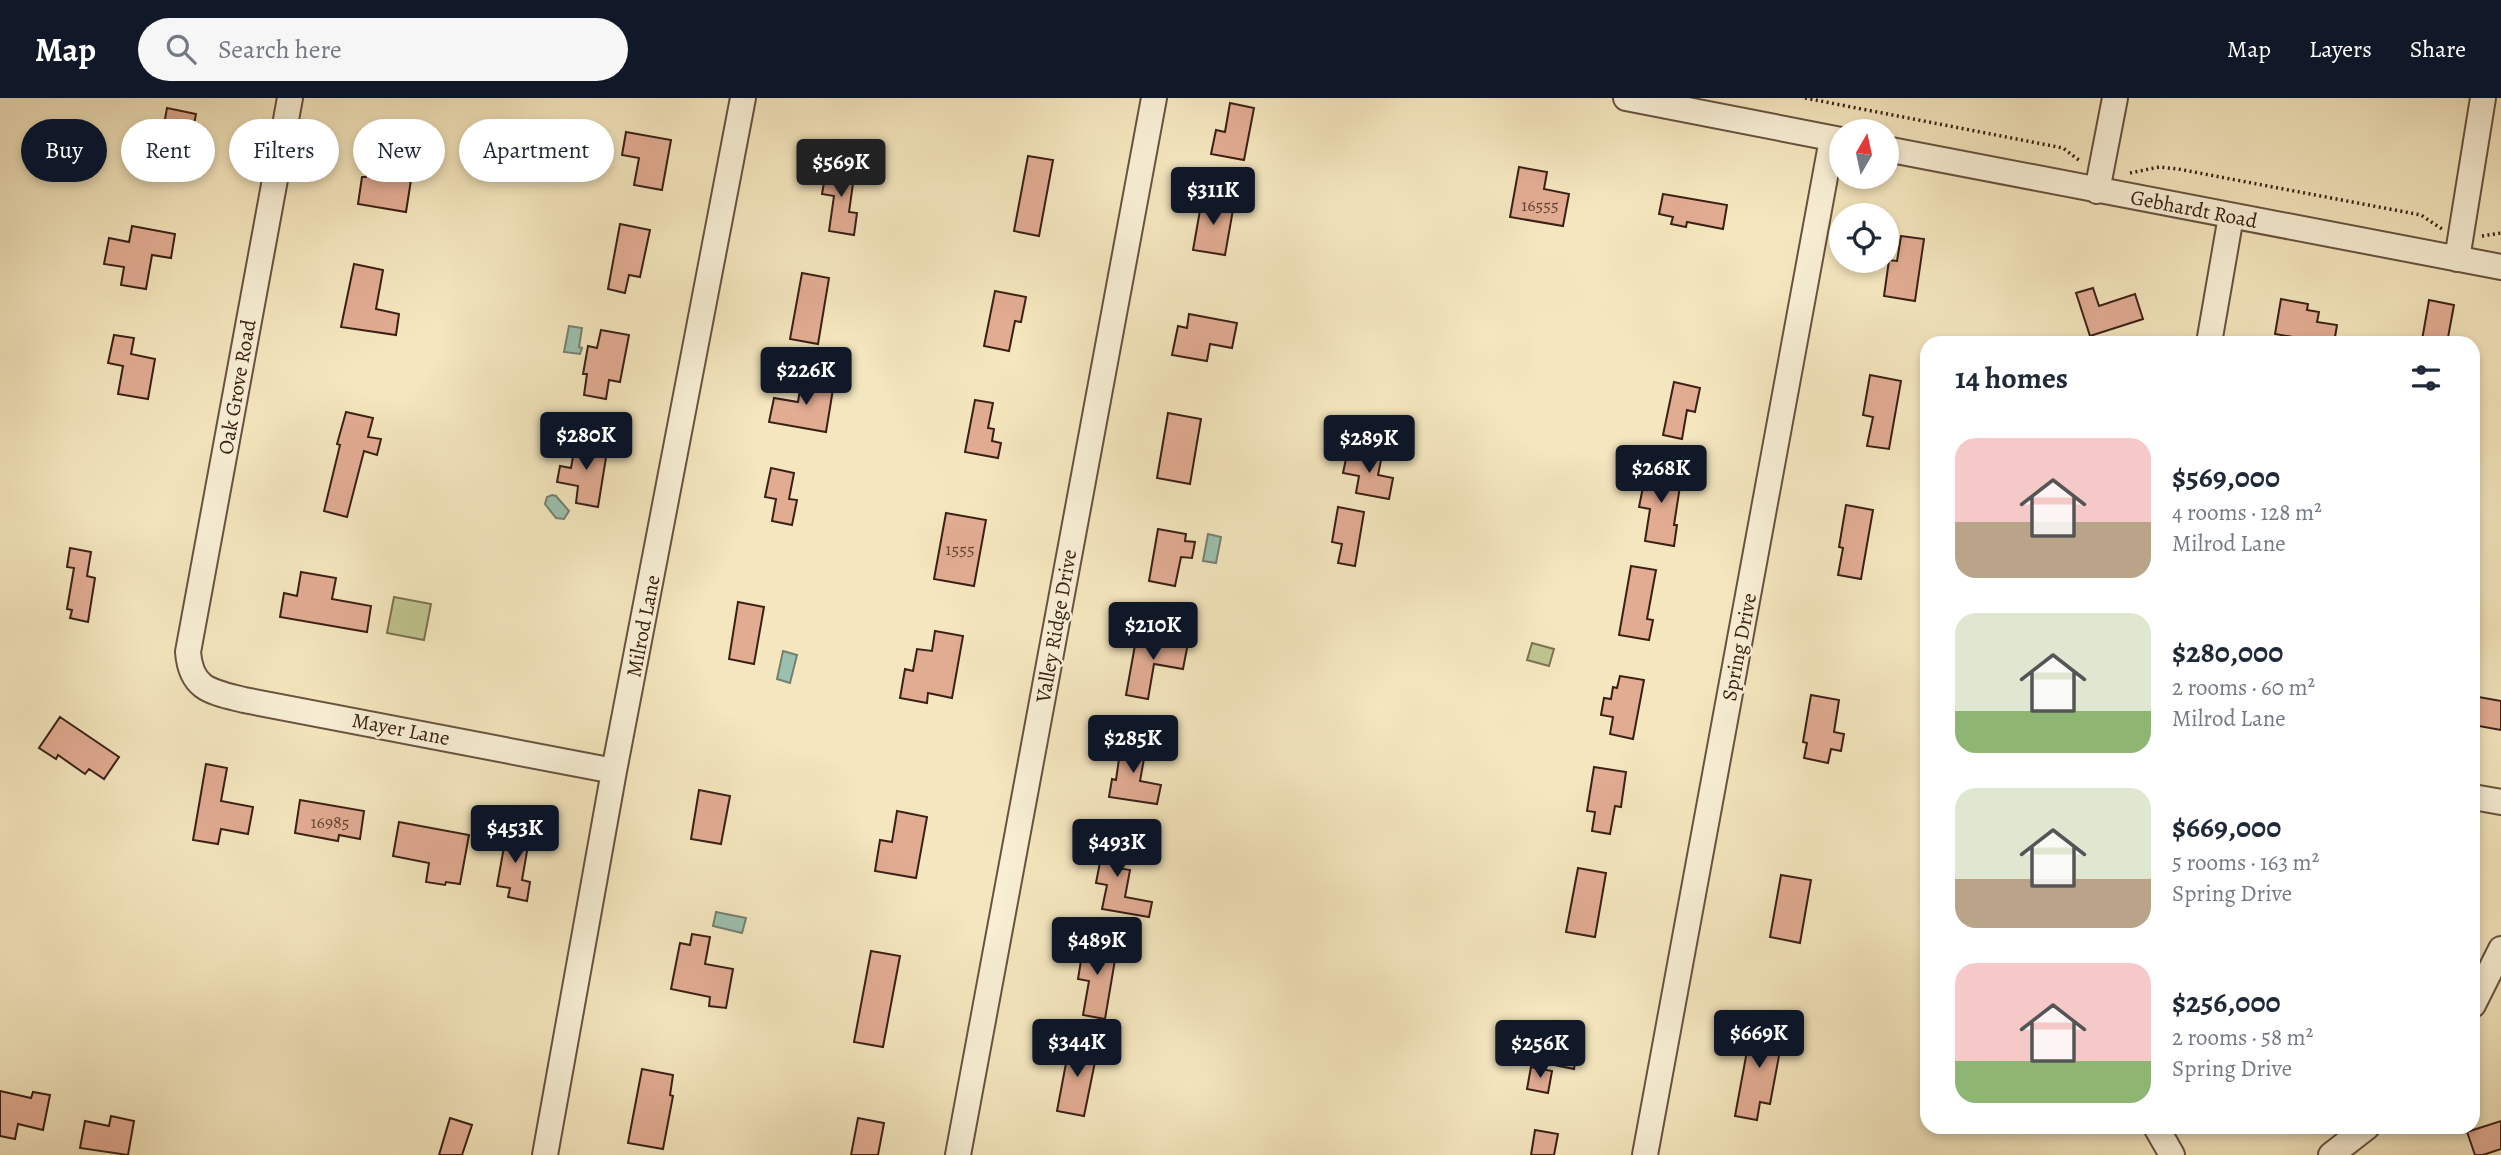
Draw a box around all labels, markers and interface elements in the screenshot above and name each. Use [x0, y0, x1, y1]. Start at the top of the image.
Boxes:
search box [138, 18, 628, 81]
text: Map [35, 27, 96, 72]
icon: search [162, 30, 200, 68]
text: Search here [218, 32, 342, 67]
text: Map [2227, 33, 2271, 65]
text: Layers [2309, 33, 2372, 65]
text: Share [2410, 33, 2466, 65]
chip: Buy [21, 119, 107, 182]
chip: Rent [121, 119, 215, 182]
chip: Filters [229, 119, 339, 182]
chip: New [353, 119, 445, 182]
chip: Apartment [459, 119, 614, 182]
north arrow [1829, 119, 1899, 189]
map controls [1829, 119, 1899, 273]
pin: $569K [792, 140, 890, 199]
text: $569K [812, 146, 870, 177]
pin: $311K [1164, 167, 1262, 227]
text: $311K [1187, 174, 1239, 205]
street label: Gebhardt Road [2128, 183, 2260, 235]
house number: 16555 [1521, 193, 1559, 217]
button: locate [1829, 203, 1899, 273]
street label: Oak Grove Road [211, 317, 263, 457]
pin: $226K [757, 348, 855, 407]
text: $226K [777, 354, 835, 385]
text: 14 homes [1955, 358, 2068, 398]
icon: filters [2407, 359, 2445, 397]
pin: $280K [537, 412, 635, 472]
pin: $289K [1320, 416, 1418, 475]
text: $280K [556, 419, 616, 450]
text: $289K [1340, 422, 1398, 453]
pin: $268K [1612, 446, 1710, 505]
text: $268K [1632, 452, 1690, 483]
text: $569,000 [2172, 457, 2280, 497]
icon: home [2011, 466, 2095, 550]
text: 4 rooms · 128 m² [2172, 497, 2322, 528]
text: Milrod Lane [2172, 528, 2286, 559]
house number: 1555 [945, 537, 975, 561]
street label: Valley Ridge Drive [1029, 547, 1083, 706]
street label: Milrod Lane [619, 572, 667, 680]
street label: Spring Drive [1715, 591, 1763, 703]
pin: $210K [1104, 602, 1202, 662]
text: $210K [1125, 609, 1181, 640]
text: $280,000 [2172, 632, 2283, 672]
icon: home [2011, 641, 2095, 725]
text: 2 rooms · 60 m² [2172, 672, 2315, 703]
text: Milrod Lane [2172, 703, 2286, 734]
street label: Mayer Lane [350, 706, 452, 752]
pin: $285K [1084, 716, 1182, 775]
text: $285K [1104, 722, 1162, 753]
pin: $453K [466, 806, 564, 865]
text: $669,000 [2172, 807, 2281, 847]
house number: 16985 [310, 810, 350, 834]
text: $453K [487, 812, 543, 843]
icon: home [2011, 816, 2095, 900]
pin: $493K [1068, 820, 1166, 879]
text: $493K [1088, 826, 1146, 857]
text: 5 rooms · 163 m² [2172, 847, 2319, 878]
text: Spring Drive [2172, 878, 2292, 909]
pin: $489K [1048, 918, 1146, 977]
text: $489K [1068, 924, 1126, 955]
text: $256,000 [2172, 982, 2281, 1022]
icon: home [2011, 991, 2095, 1075]
pin: $669K [1710, 1010, 1808, 1070]
text: $669K [1730, 1017, 1788, 1048]
pin: $344K [1028, 1020, 1126, 1079]
pin: $256K [1491, 1020, 1589, 1080]
text: 2 rooms · 58 m² [2172, 1022, 2313, 1053]
text: $344K [1048, 1026, 1106, 1057]
text: $256K [1511, 1027, 1569, 1058]
text: Spring Drive [2172, 1053, 2292, 1084]

